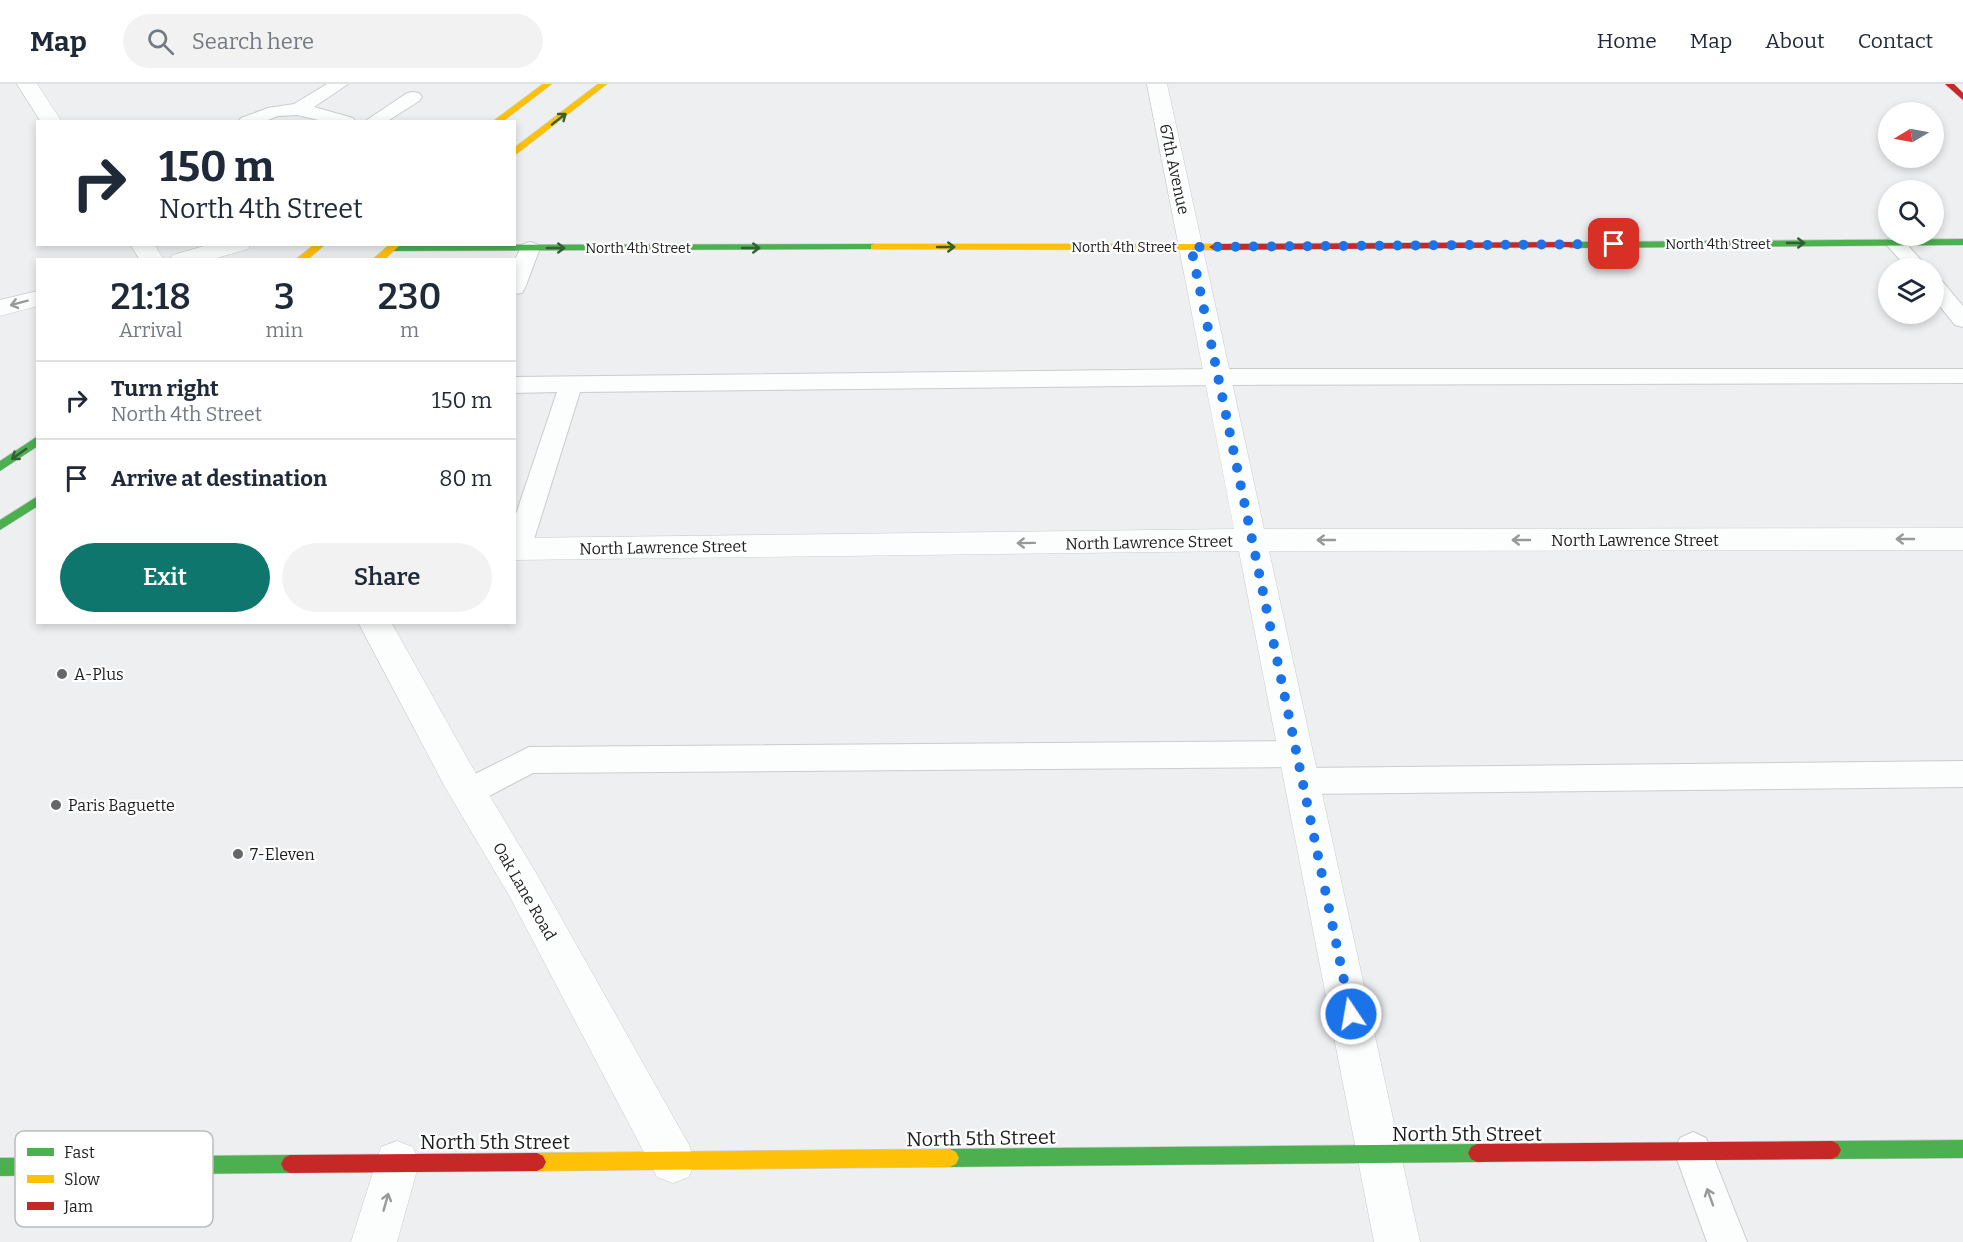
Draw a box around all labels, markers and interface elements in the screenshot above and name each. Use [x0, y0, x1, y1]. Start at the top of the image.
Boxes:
search box [123, 14, 543, 68]
text: Map [30, 25, 87, 58]
icon: search [144, 25, 177, 58]
text: Search here [192, 28, 314, 55]
text: Home [1597, 28, 1657, 54]
text: Map [1690, 28, 1732, 54]
text: About [1765, 28, 1825, 54]
text: Contact [1858, 28, 1933, 54]
north arrow [1878, 102, 1944, 168]
map controls [1878, 102, 1944, 324]
one-way arrow [551, 112, 567, 125]
street label: 67th Avenue [1156, 122, 1193, 216]
text: 150 m [159, 142, 274, 192]
icon: right [60, 144, 138, 222]
button: search [1878, 180, 1944, 246]
text: North 4th Street [159, 193, 363, 225]
pin [1588, 218, 1639, 269]
icon: arrive [1597, 227, 1630, 260]
street label: North 4th Street [1665, 236, 1771, 253]
one-way arrow [1785, 237, 1805, 249]
street label: North 4th Street [1071, 239, 1177, 256]
street label: North 4th Street [585, 240, 691, 257]
one-way arrow [935, 241, 955, 253]
one-way arrow [545, 242, 565, 254]
one-way arrow [740, 242, 760, 254]
button: layers [1878, 258, 1944, 324]
text: 21:18 [111, 275, 191, 319]
text: 3 [274, 275, 295, 319]
text: 230 [378, 275, 441, 319]
one-way arrow [10, 298, 29, 309]
text: Arrival [119, 318, 182, 342]
text: min [265, 318, 303, 342]
text: m [400, 318, 419, 342]
text: Turn right [111, 375, 219, 402]
icon: right [60, 384, 93, 417]
text: 150 m [432, 387, 492, 414]
text: North 4th Street [111, 402, 262, 426]
one-way arrow [11, 448, 27, 460]
icon: arrive [60, 462, 93, 495]
text: Arrive at destination [111, 465, 327, 492]
text: 80 m [439, 465, 492, 492]
street label: North Lawrence Street [1551, 531, 1719, 550]
street label: North Lawrence Street [1065, 532, 1233, 553]
one-way arrow [1895, 533, 1915, 545]
one-way arrow [1316, 534, 1336, 546]
one-way arrow [1511, 534, 1531, 546]
street label: North Lawrence Street [579, 537, 747, 558]
one-way arrow [1016, 537, 1036, 549]
button: Exit [60, 543, 270, 612]
button: Share [282, 543, 492, 612]
place label: A-Plus [74, 665, 124, 684]
marker: A-Plus [55, 667, 69, 681]
place label: Paris Baguette [68, 796, 175, 815]
marker: Paris Baguette [49, 798, 63, 812]
street label: Oak Lane Road [489, 839, 560, 944]
place label: 7-Eleven [250, 845, 315, 864]
marker: 7-Eleven [231, 847, 245, 861]
position arrow [1319, 982, 1383, 1046]
street label: North 5th Street [1392, 1122, 1542, 1146]
street label: North 5th Street [906, 1125, 1056, 1151]
street label: North 5th Street [420, 1130, 570, 1154]
legend [15, 1131, 213, 1227]
text: Fast [64, 1143, 95, 1162]
text: Slow [64, 1170, 100, 1189]
one-way arrow [1703, 1188, 1714, 1207]
one-way arrow [381, 1193, 392, 1212]
text: Jam [63, 1197, 93, 1216]

